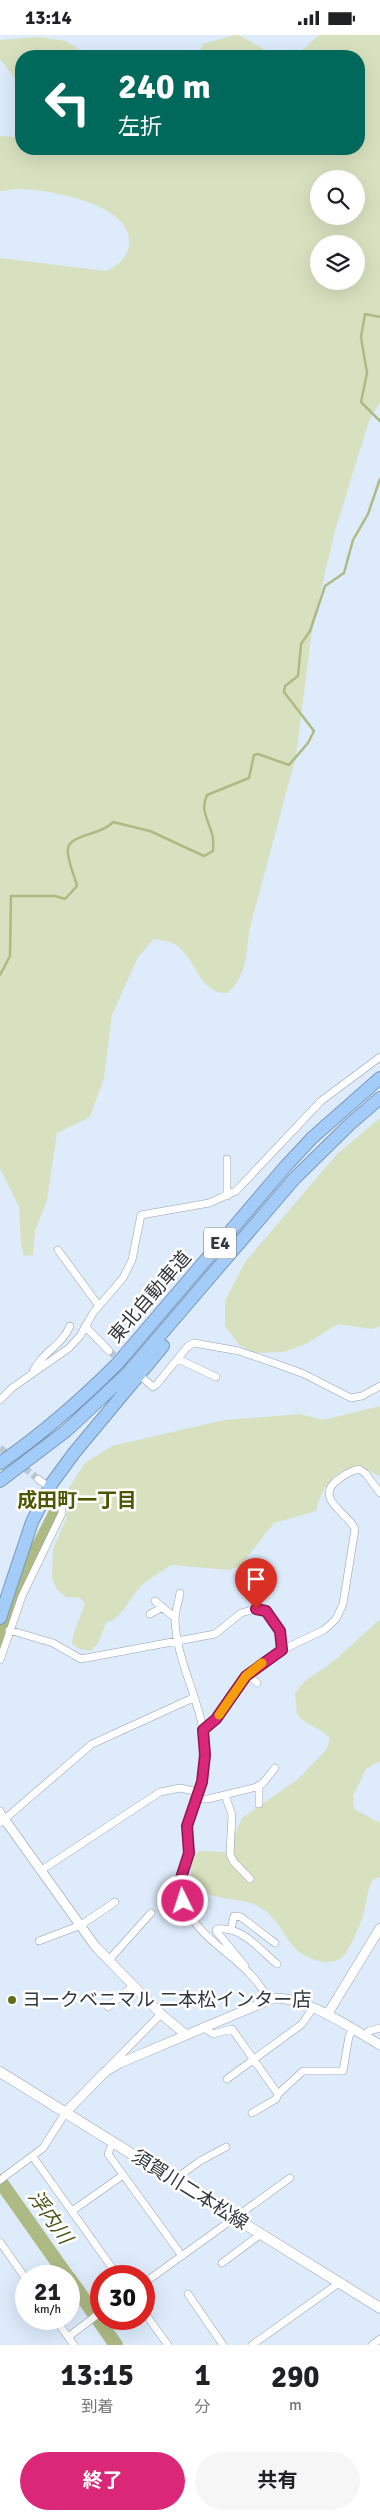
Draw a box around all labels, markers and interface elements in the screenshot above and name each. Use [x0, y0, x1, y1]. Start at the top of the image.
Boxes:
text: 13:14 [25, 6, 72, 30]
text: 240 m [118, 65, 211, 108]
icon: left [35, 70, 100, 135]
text: 左折 [118, 113, 162, 140]
map controls [310, 170, 365, 290]
button: search [310, 170, 365, 225]
button: layers [310, 235, 365, 290]
road number: E4 [204, 1227, 236, 1259]
street label: 東北自動車道 [104, 1246, 196, 1348]
district label: 成田町一丁目 [17, 1488, 137, 1513]
pin [235, 1558, 277, 1609]
icon: arrive [242, 1565, 270, 1593]
position arrow [156, 1874, 208, 1926]
place label: ヨークベニマル 二本松インター店 [22, 1988, 311, 2012]
marker: ヨークベニマル 二本松インター店 [6, 1994, 18, 2006]
street label: 須賀川二本松線 [127, 2145, 253, 2235]
water label: 浮内川 [23, 2185, 79, 2250]
speed limit sign: 30 [90, 2265, 155, 2330]
text: 21 [34, 2276, 61, 2307]
text: km/h [34, 2302, 61, 2317]
text: 13:15 [60, 2357, 134, 2394]
text: 1 [194, 2357, 211, 2394]
text: 290 [271, 2359, 320, 2396]
text: m [289, 2395, 302, 2415]
text: 到着 [81, 2397, 113, 2417]
text: 分 [194, 2397, 211, 2417]
button: 終了 [20, 2452, 185, 2510]
button: 共有 [195, 2452, 360, 2510]

